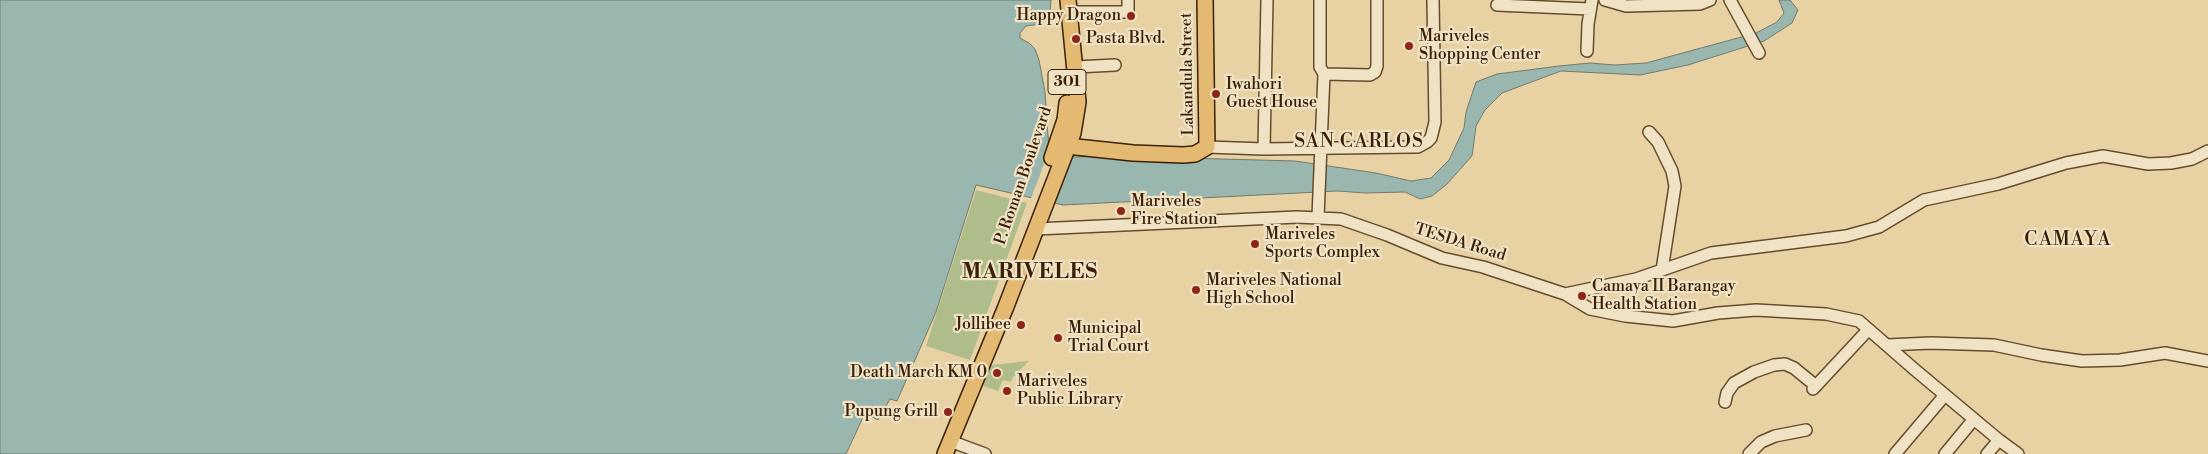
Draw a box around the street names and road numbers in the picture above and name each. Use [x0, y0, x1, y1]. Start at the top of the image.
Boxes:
street label: Lakandula Street [1177, 12, 1199, 136]
road number: 301 [1048, 70, 1086, 94]
street label: P. Roman Boulevard [991, 104, 1057, 248]
street label: TESDA Road [1412, 220, 1508, 266]

